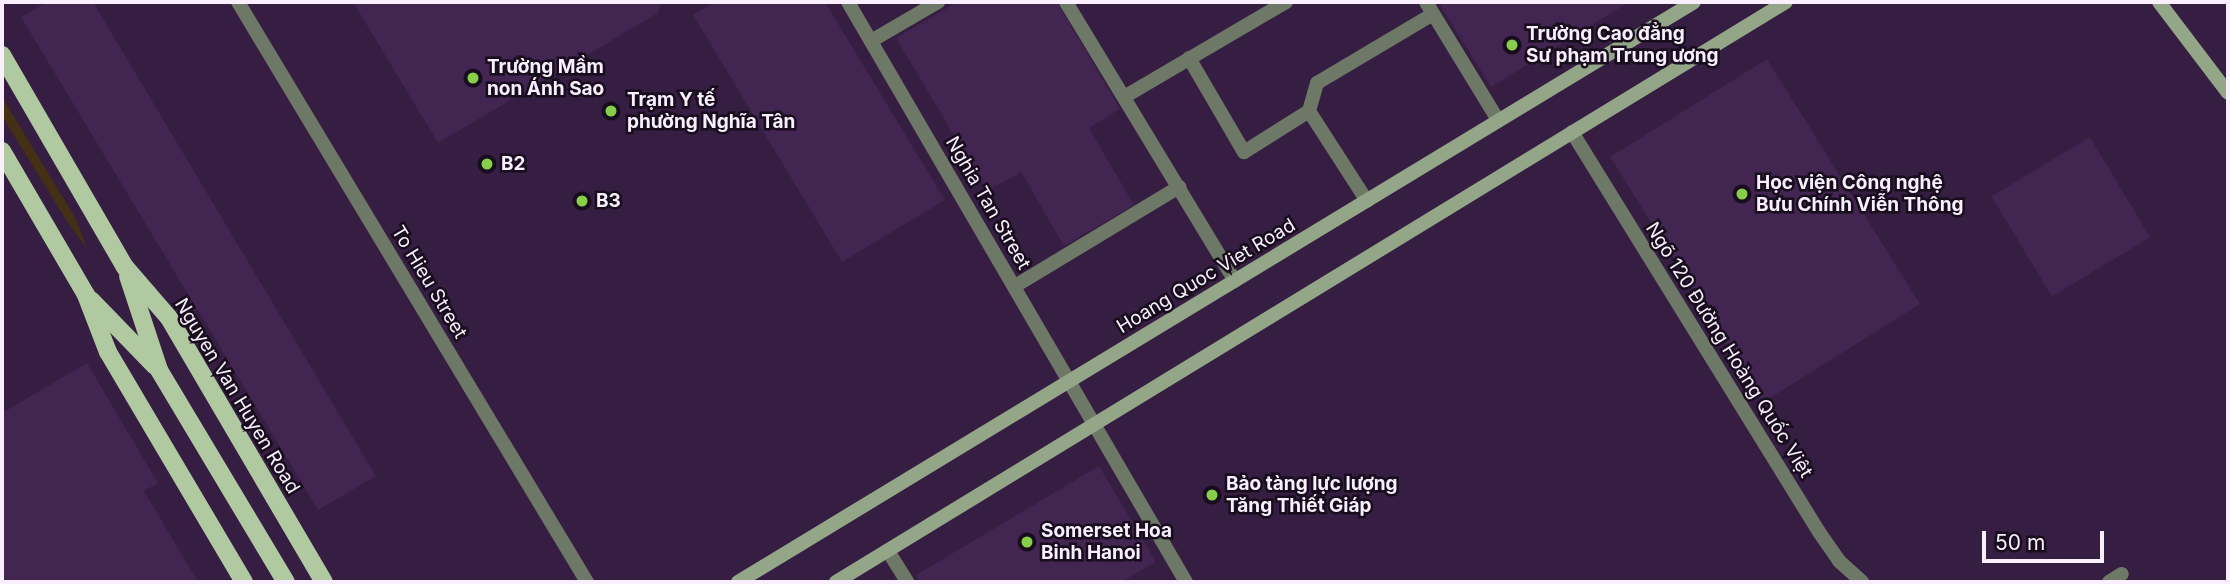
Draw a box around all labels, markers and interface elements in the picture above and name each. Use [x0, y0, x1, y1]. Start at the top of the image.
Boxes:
place label: Trường Cao đẳng Sư phạm Trung ương [1526, 23, 1719, 67]
marker: Trường Cao đẳng Sư phạm Trung ương [1504, 37, 1520, 53]
place label: Trường Mầm non Ánh Sao [487, 56, 604, 100]
marker: Trường Mầm non Ánh Sao [465, 70, 481, 86]
place label: Trạm Y tế phường Nghĩa Tân [627, 89, 795, 133]
marker: Trạm Y tế phường Nghĩa Tân [601, 101, 621, 121]
street label: Nghia Tan Street [941, 133, 1035, 273]
place label: B2 [501, 153, 526, 175]
marker: B2 [479, 156, 495, 172]
place label: Học viện Công nghệ Bưu Chính Viễn Thông [1756, 172, 1964, 216]
marker: Học viện Công nghệ Bưu Chính Viễn Thông [1734, 186, 1750, 202]
place label: B3 [596, 190, 621, 212]
marker: B3 [574, 193, 590, 209]
street label: Hoang Quoc Viet Road [1113, 214, 1299, 338]
street label: Ngõ 120 Đường Hoàng Quốc Việt [1641, 218, 1817, 482]
street label: To Hieu Street [386, 221, 472, 343]
street label: Nguyen Van Huyen Road [170, 294, 304, 498]
place label: Bảo tàng lực lượng Tăng Thiết Giáp [1226, 473, 1398, 517]
marker: Bảo tàng lực lượng Tăng Thiết Giáp [1204, 487, 1220, 503]
scale bar [1985, 518, 2108, 562]
place label: Somerset Hoa Binh Hanoi [1041, 520, 1172, 564]
text: 50 m [1995, 530, 2045, 555]
marker: Somerset Hoa Binh Hanoi [1019, 534, 1035, 550]

